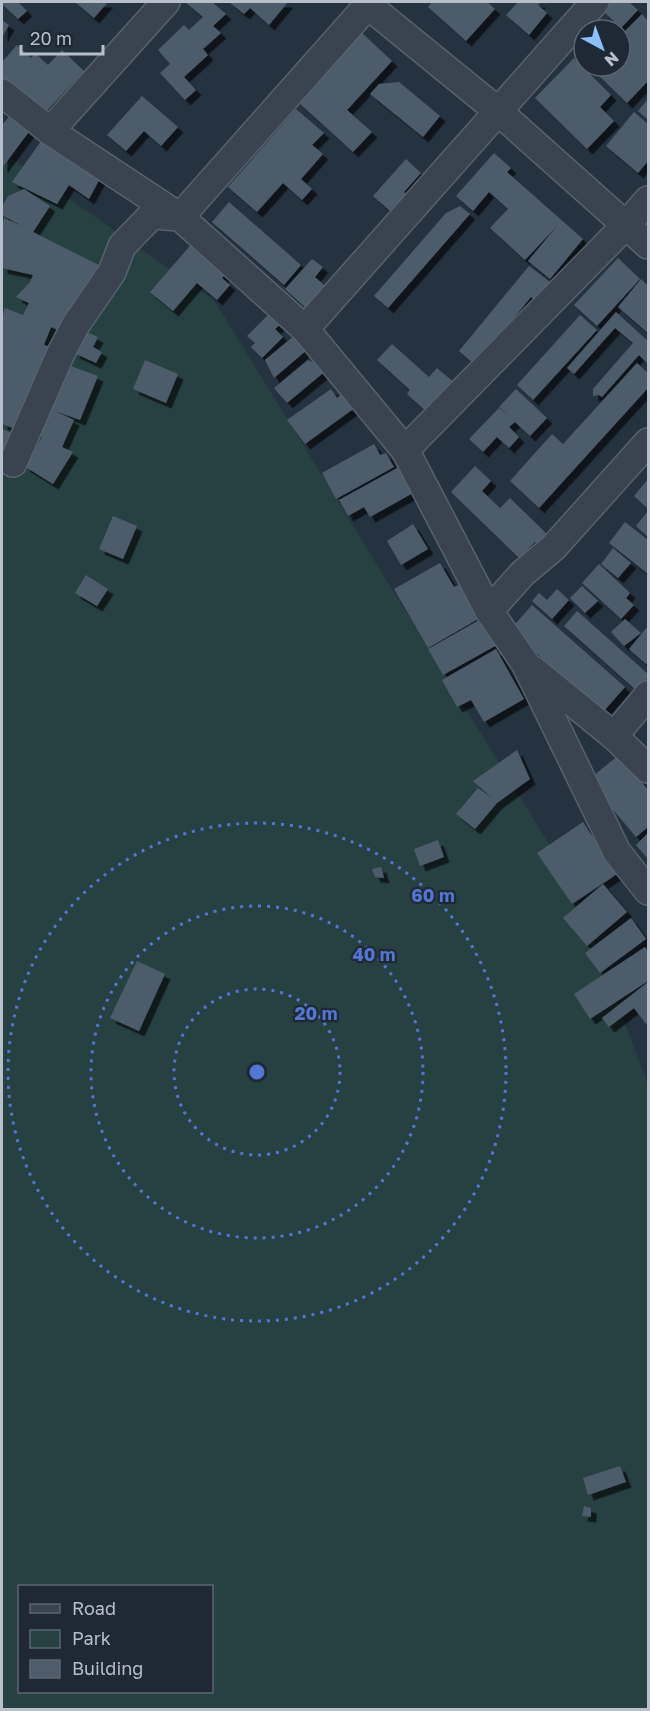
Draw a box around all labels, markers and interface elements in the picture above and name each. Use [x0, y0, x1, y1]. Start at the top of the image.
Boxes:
scale bar [21, 18, 104, 56]
north arrow [572, 18, 632, 78]
text: 20 m [30, 27, 72, 49]
text: N [601, 48, 623, 71]
text: 60 m [411, 884, 455, 906]
text: 40 m [352, 943, 396, 965]
text: 20 m [295, 1002, 337, 1024]
centre of rings [247, 1062, 267, 1082]
legend [18, 1585, 213, 1693]
text: Road [72, 1597, 116, 1619]
text: Park [72, 1627, 111, 1649]
text: Building [72, 1657, 143, 1679]

